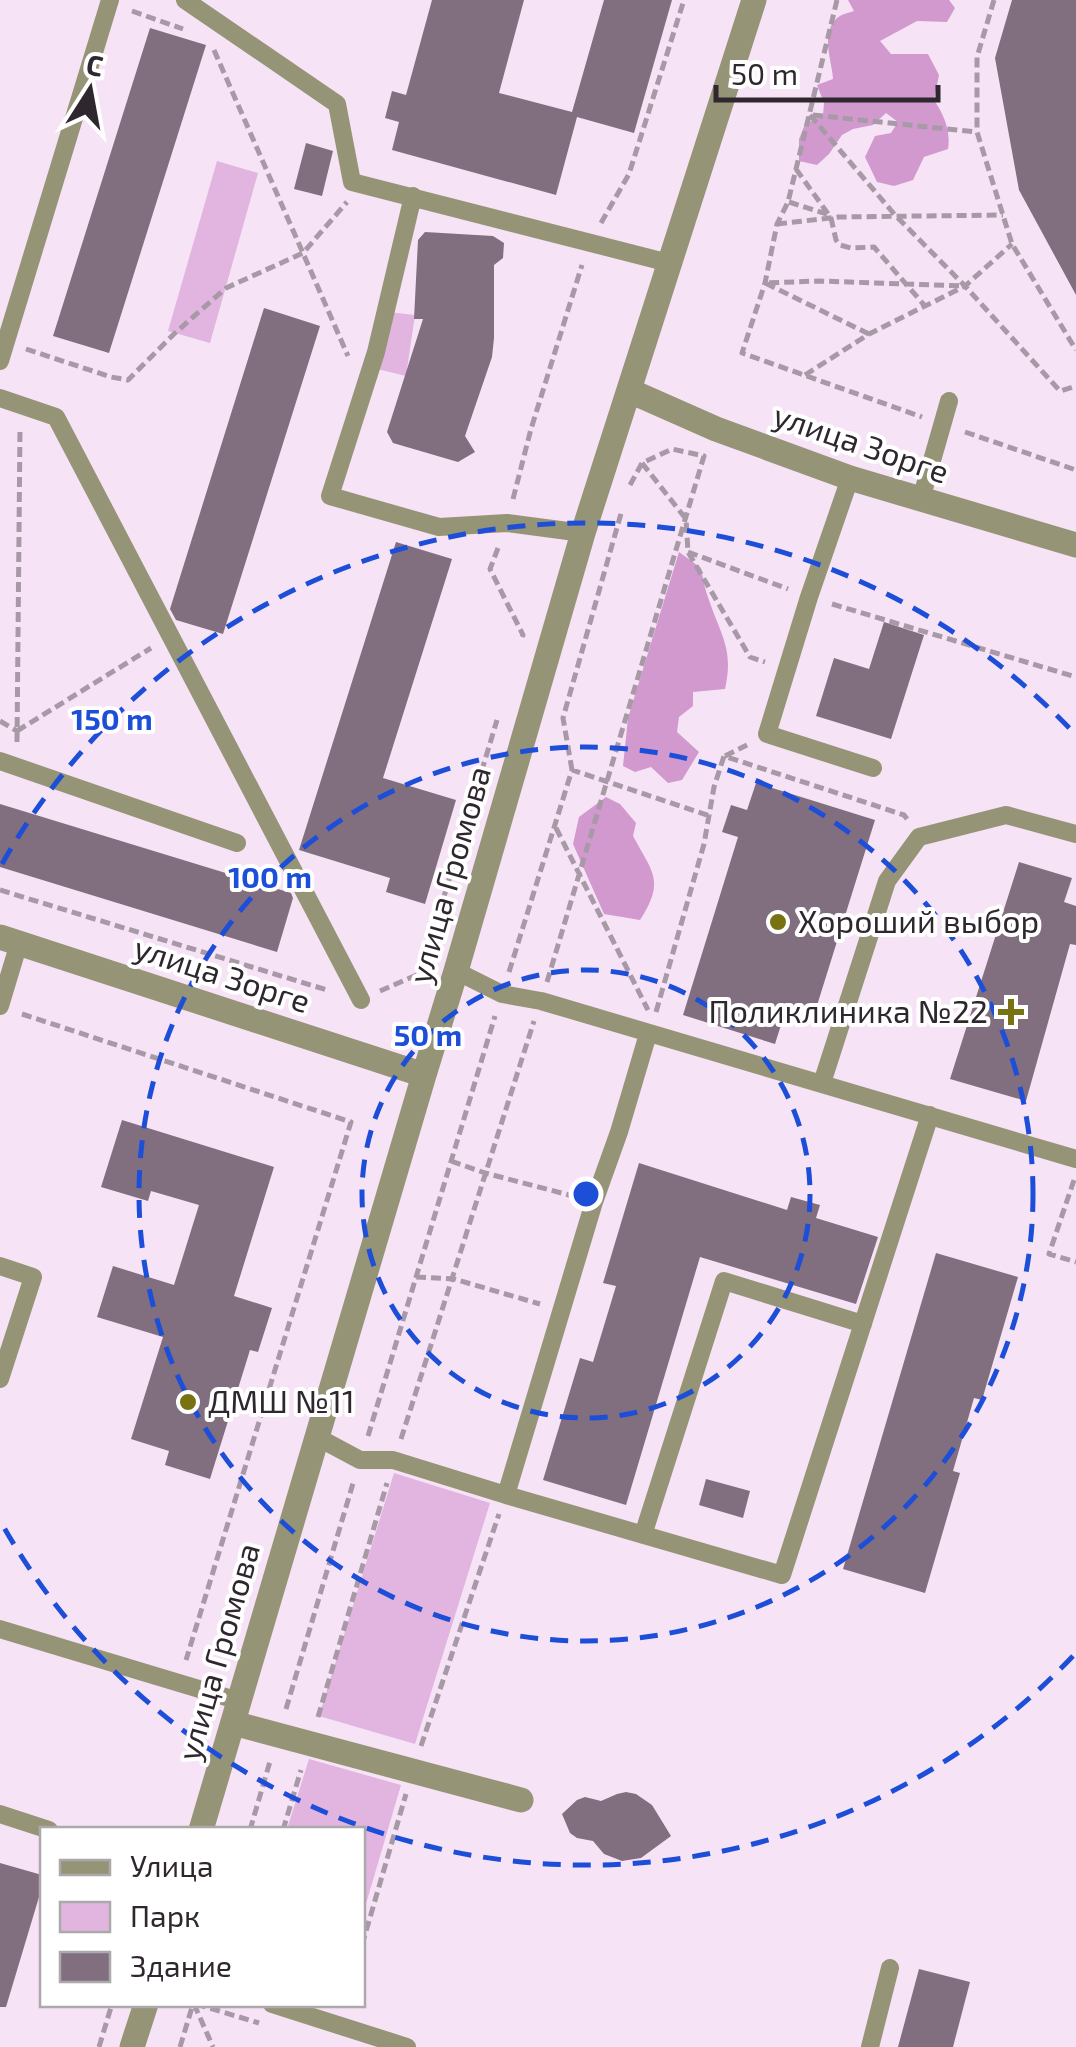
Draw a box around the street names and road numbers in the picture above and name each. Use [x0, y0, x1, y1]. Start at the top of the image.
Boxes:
street label: улица Зорге [769, 394, 954, 491]
street label: улица Громова [399, 761, 498, 988]
street label: улица Зорге [129, 927, 315, 1020]
street label: улица Громова [168, 1538, 267, 1765]

